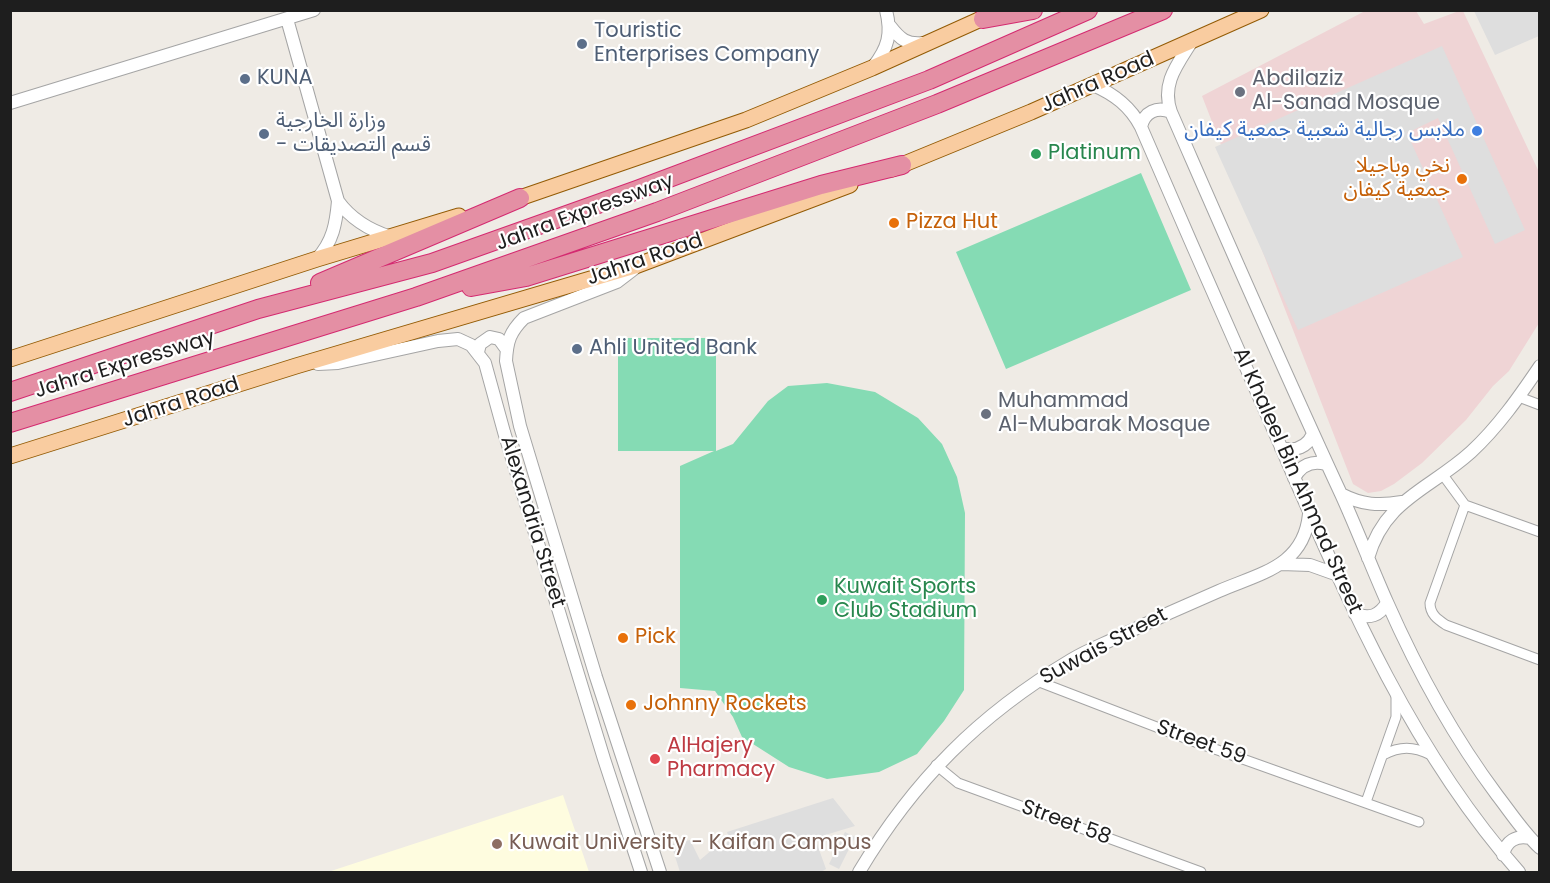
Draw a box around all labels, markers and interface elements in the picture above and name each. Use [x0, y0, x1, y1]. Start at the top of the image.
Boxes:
place label: Touristic Enterprises Company [594, 19, 819, 69]
marker: Touristic Enterprises Company [575, 37, 589, 51]
street label: Jahra Road [1038, 47, 1158, 119]
place label: KUNA [257, 66, 313, 92]
place label: Abdilaziz Al-Sanad Mosque [1252, 67, 1440, 117]
marker: KUNA [238, 72, 252, 86]
marker: Abdilaziz Al-Sanad Mosque [1233, 85, 1247, 99]
place label: وزارة الخارجية - قسم التصديقات [276, 109, 431, 159]
place label: ملابس رجالية شعبية جمعية كيفان [1184, 118, 1465, 144]
marker: ملابس رجالية شعبية جمعية كيفان [1470, 124, 1484, 138]
marker: وزارة الخارجية - قسم التصديقات [257, 127, 271, 141]
place label: Platinum [1048, 141, 1141, 167]
marker: Platinum [1029, 147, 1043, 161]
place label: نخي وباجيلا جمعية كيفان [1344, 154, 1450, 204]
street label: Jahra Expressway [493, 169, 677, 257]
marker: نخي وباجيلا جمعية كيفان [1455, 172, 1469, 186]
place label: Pizza Hut [906, 210, 998, 236]
marker: Pizza Hut [887, 216, 901, 230]
street label: Jahra Road [584, 228, 706, 292]
street label: Jahra Expressway [32, 326, 218, 404]
place label: Ahli United Bank [589, 336, 757, 362]
marker: Ahli United Bank [570, 342, 584, 356]
street label: Al Khaleel Bin Ahmad Street [1227, 344, 1367, 618]
street label: Jahra Road [120, 372, 242, 434]
place label: Muhammad Al-Mubarak Mosque [998, 389, 1210, 439]
marker: Muhammad Al-Mubarak Mosque [979, 407, 993, 421]
street label: Alexandria Street [494, 433, 570, 611]
place label: Kuwait Sports Club Stadium [834, 575, 977, 625]
marker: Kuwait Sports Club Stadium [815, 593, 829, 607]
street label: Suwais Street [1036, 603, 1172, 691]
place label: Pick [635, 625, 676, 651]
marker: Pick [616, 631, 630, 645]
place label: Johnny Rockets [643, 692, 807, 718]
marker: Johnny Rockets [624, 698, 638, 712]
street label: Street 59 [1153, 715, 1249, 771]
place label: AlHajery Pharmacy [667, 734, 775, 784]
marker: AlHajery Pharmacy [648, 752, 662, 766]
street label: Street 58 [1018, 795, 1114, 851]
place label: Kuwait University - Kaifan Campus [509, 831, 871, 857]
marker: Kuwait University - Kaifan Campus [490, 837, 504, 851]

